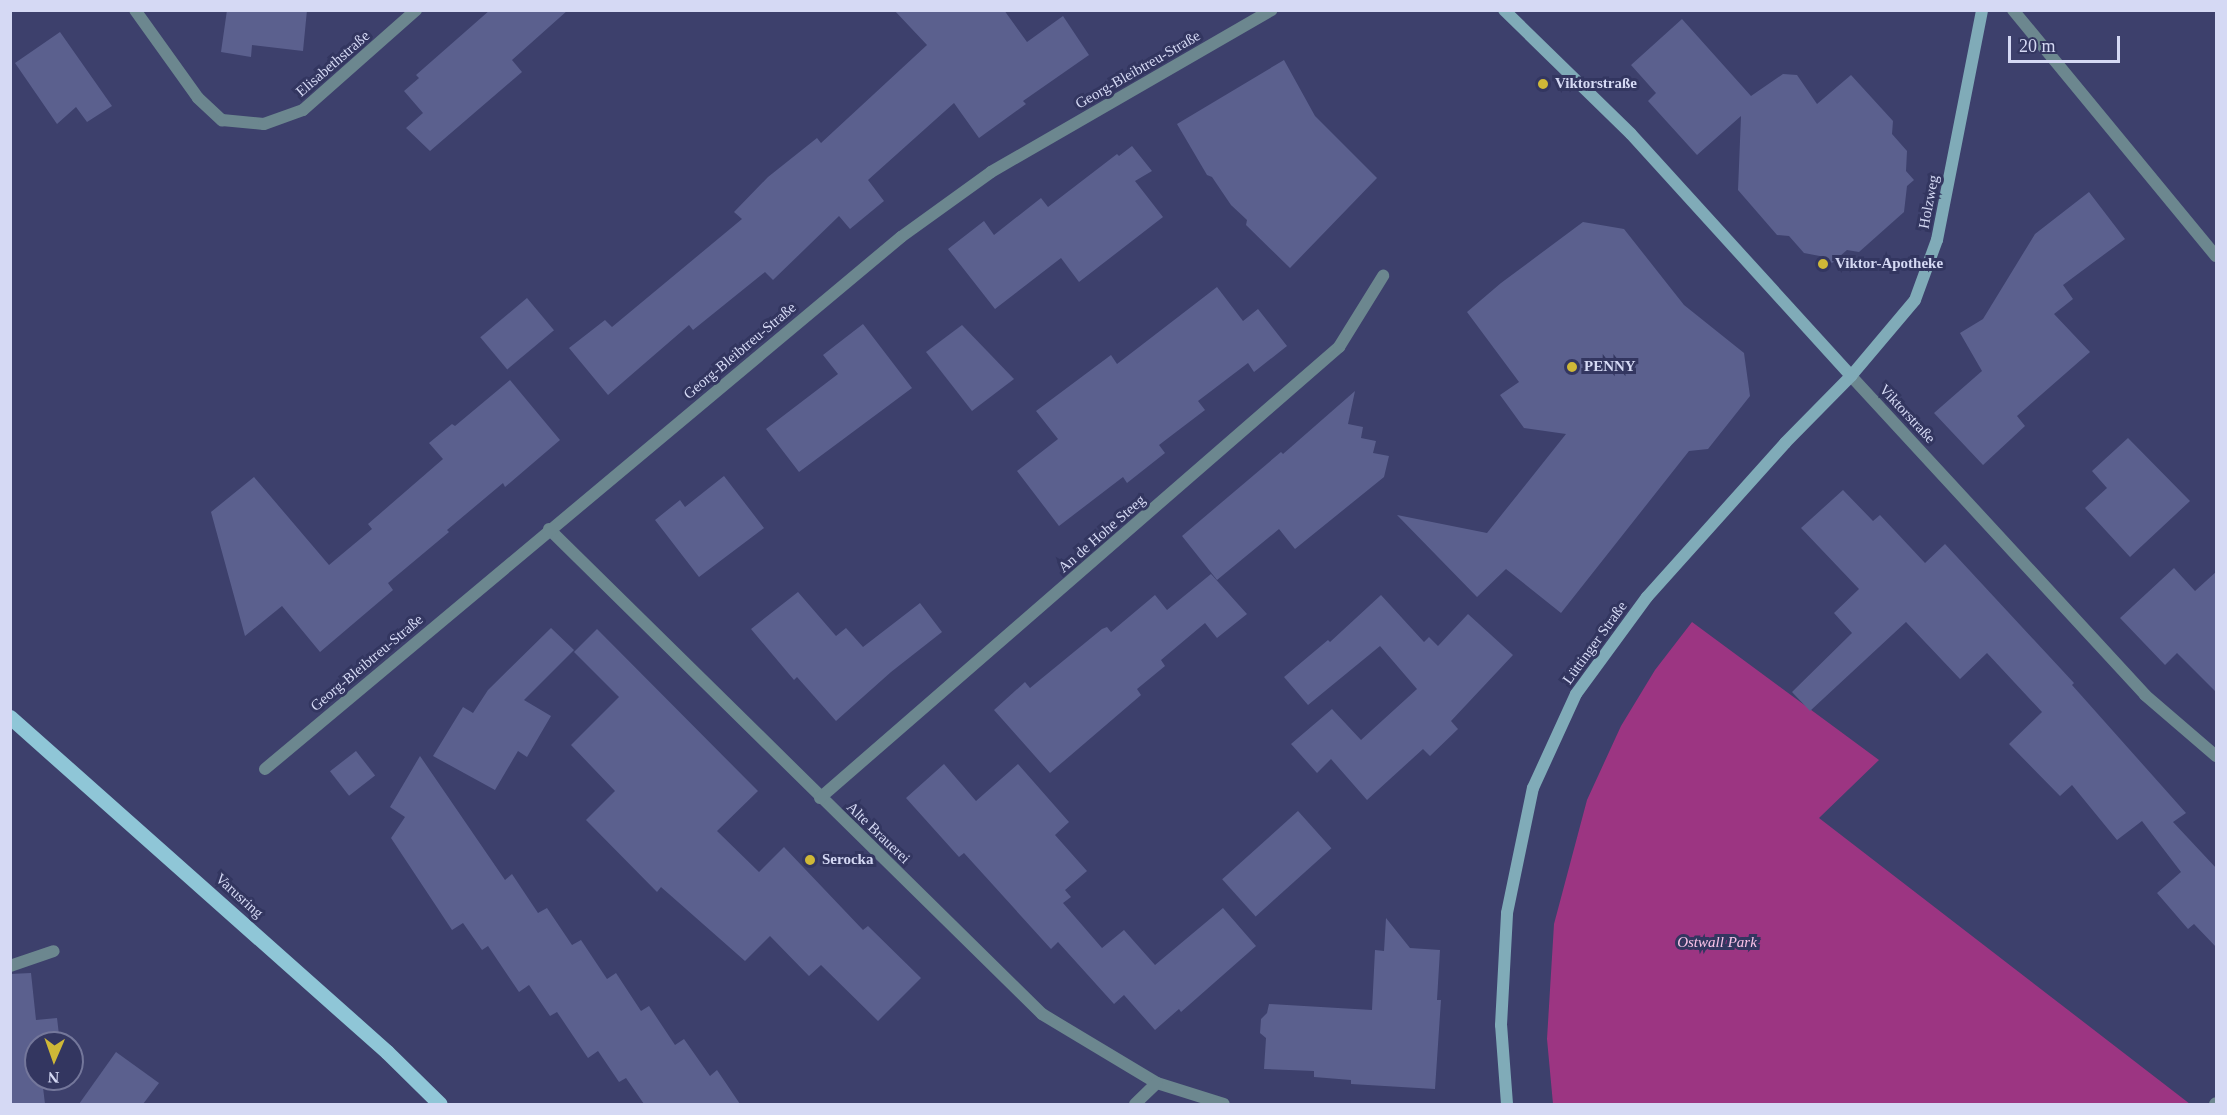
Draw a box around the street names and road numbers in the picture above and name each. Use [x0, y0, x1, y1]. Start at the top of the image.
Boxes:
street label: Elisabethstraße [293, 27, 373, 101]
street label: Georg-Bleibtreu-Straße [1072, 27, 1204, 113]
street label: Holzweg [1915, 174, 1943, 230]
street label: Georg-Bleibtreu-Straße [680, 299, 800, 403]
street label: Viktorstraße [1875, 381, 1939, 447]
street label: An de Hohe Steeg [1055, 491, 1149, 577]
street label: Lüttinger Straße [1559, 598, 1631, 688]
street label: Georg-Bleibtreu-Straße [307, 611, 427, 715]
street label: Alte Brauerei [843, 798, 913, 868]
street label: Varusring [211, 870, 267, 922]

